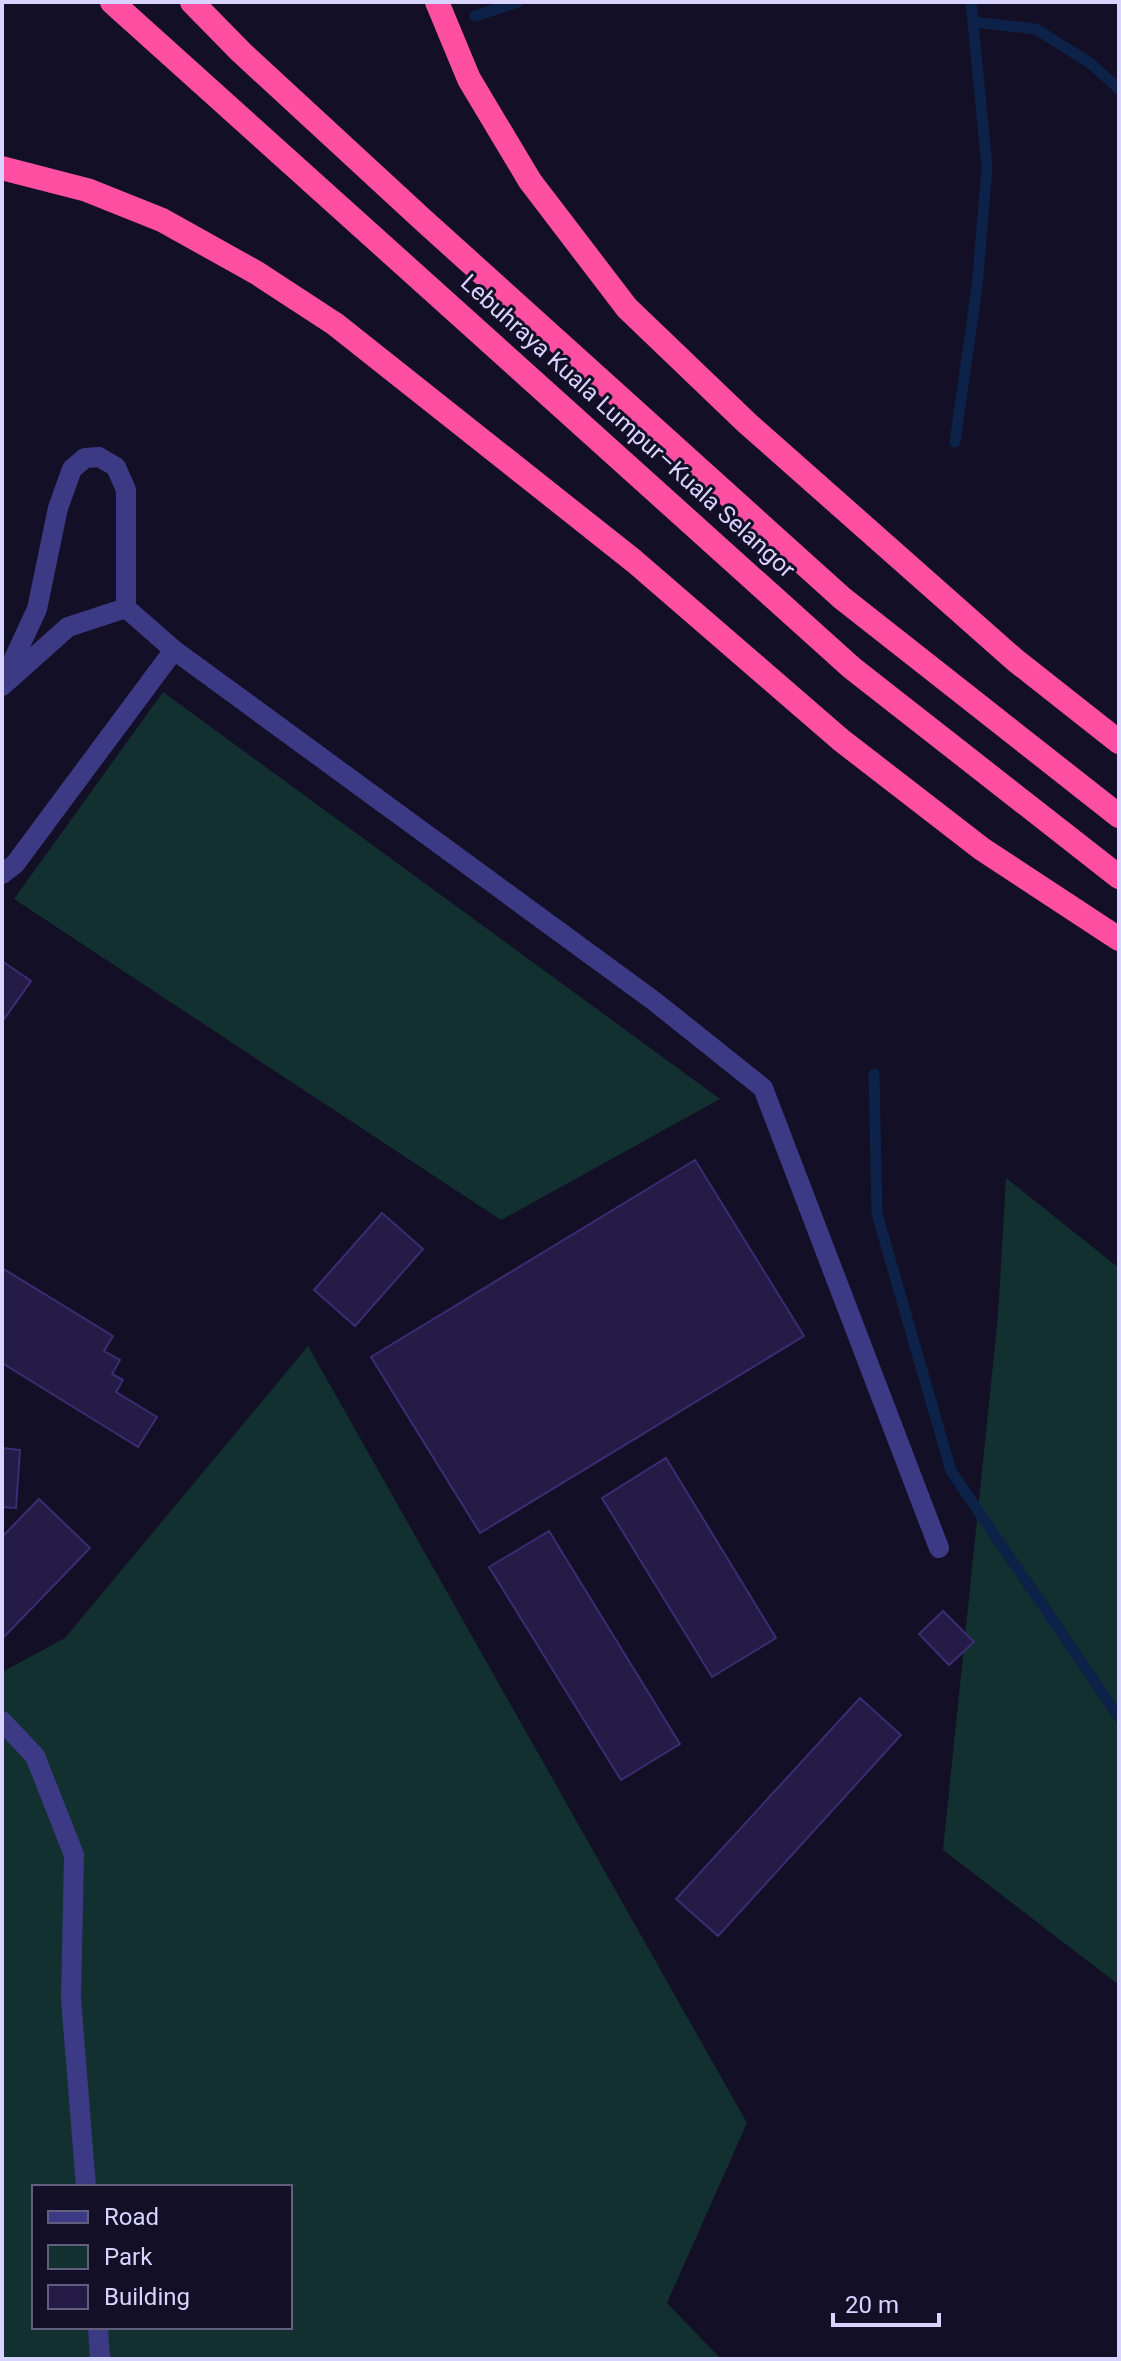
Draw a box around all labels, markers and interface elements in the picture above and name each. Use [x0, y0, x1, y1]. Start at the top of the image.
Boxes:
street label: Lebuhraya Kuala Lumpur–Kuala Selangor [455, 268, 801, 584]
legend [32, 2185, 292, 2329]
text: Road [104, 2203, 159, 2231]
text: Park [104, 2243, 153, 2271]
scale bar [833, 2277, 939, 2327]
text: Building [104, 2283, 190, 2311]
text: 20 m [845, 2291, 899, 2319]

